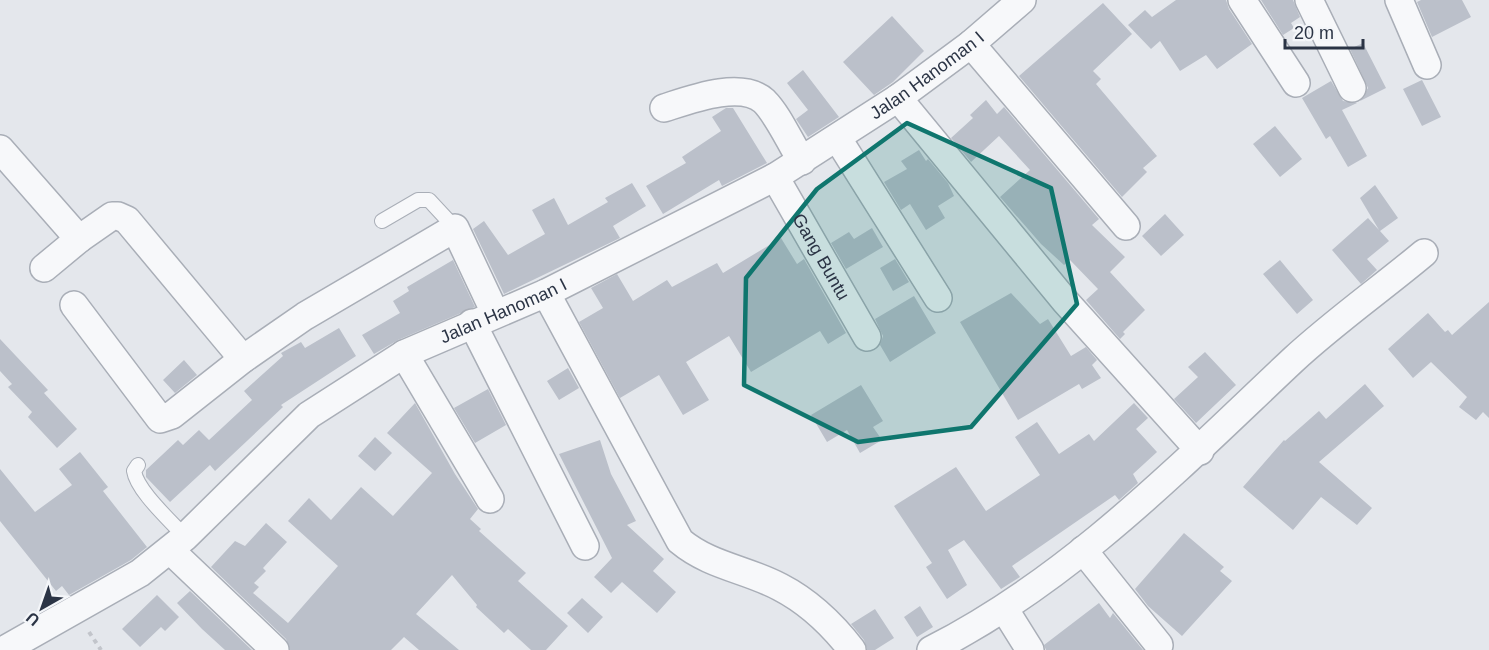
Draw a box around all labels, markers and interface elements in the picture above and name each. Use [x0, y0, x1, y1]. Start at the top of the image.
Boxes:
scale bar [1285, 12, 1363, 50]
text: 20 m [1294, 23, 1334, 43]
street label: Jalan Hanoman I [866, 27, 988, 123]
street label: Gang Buntu [788, 210, 853, 303]
street label: Jalan Hanoman I [437, 274, 570, 347]
north arrow [12, 578, 72, 638]
text: U [23, 609, 43, 629]

